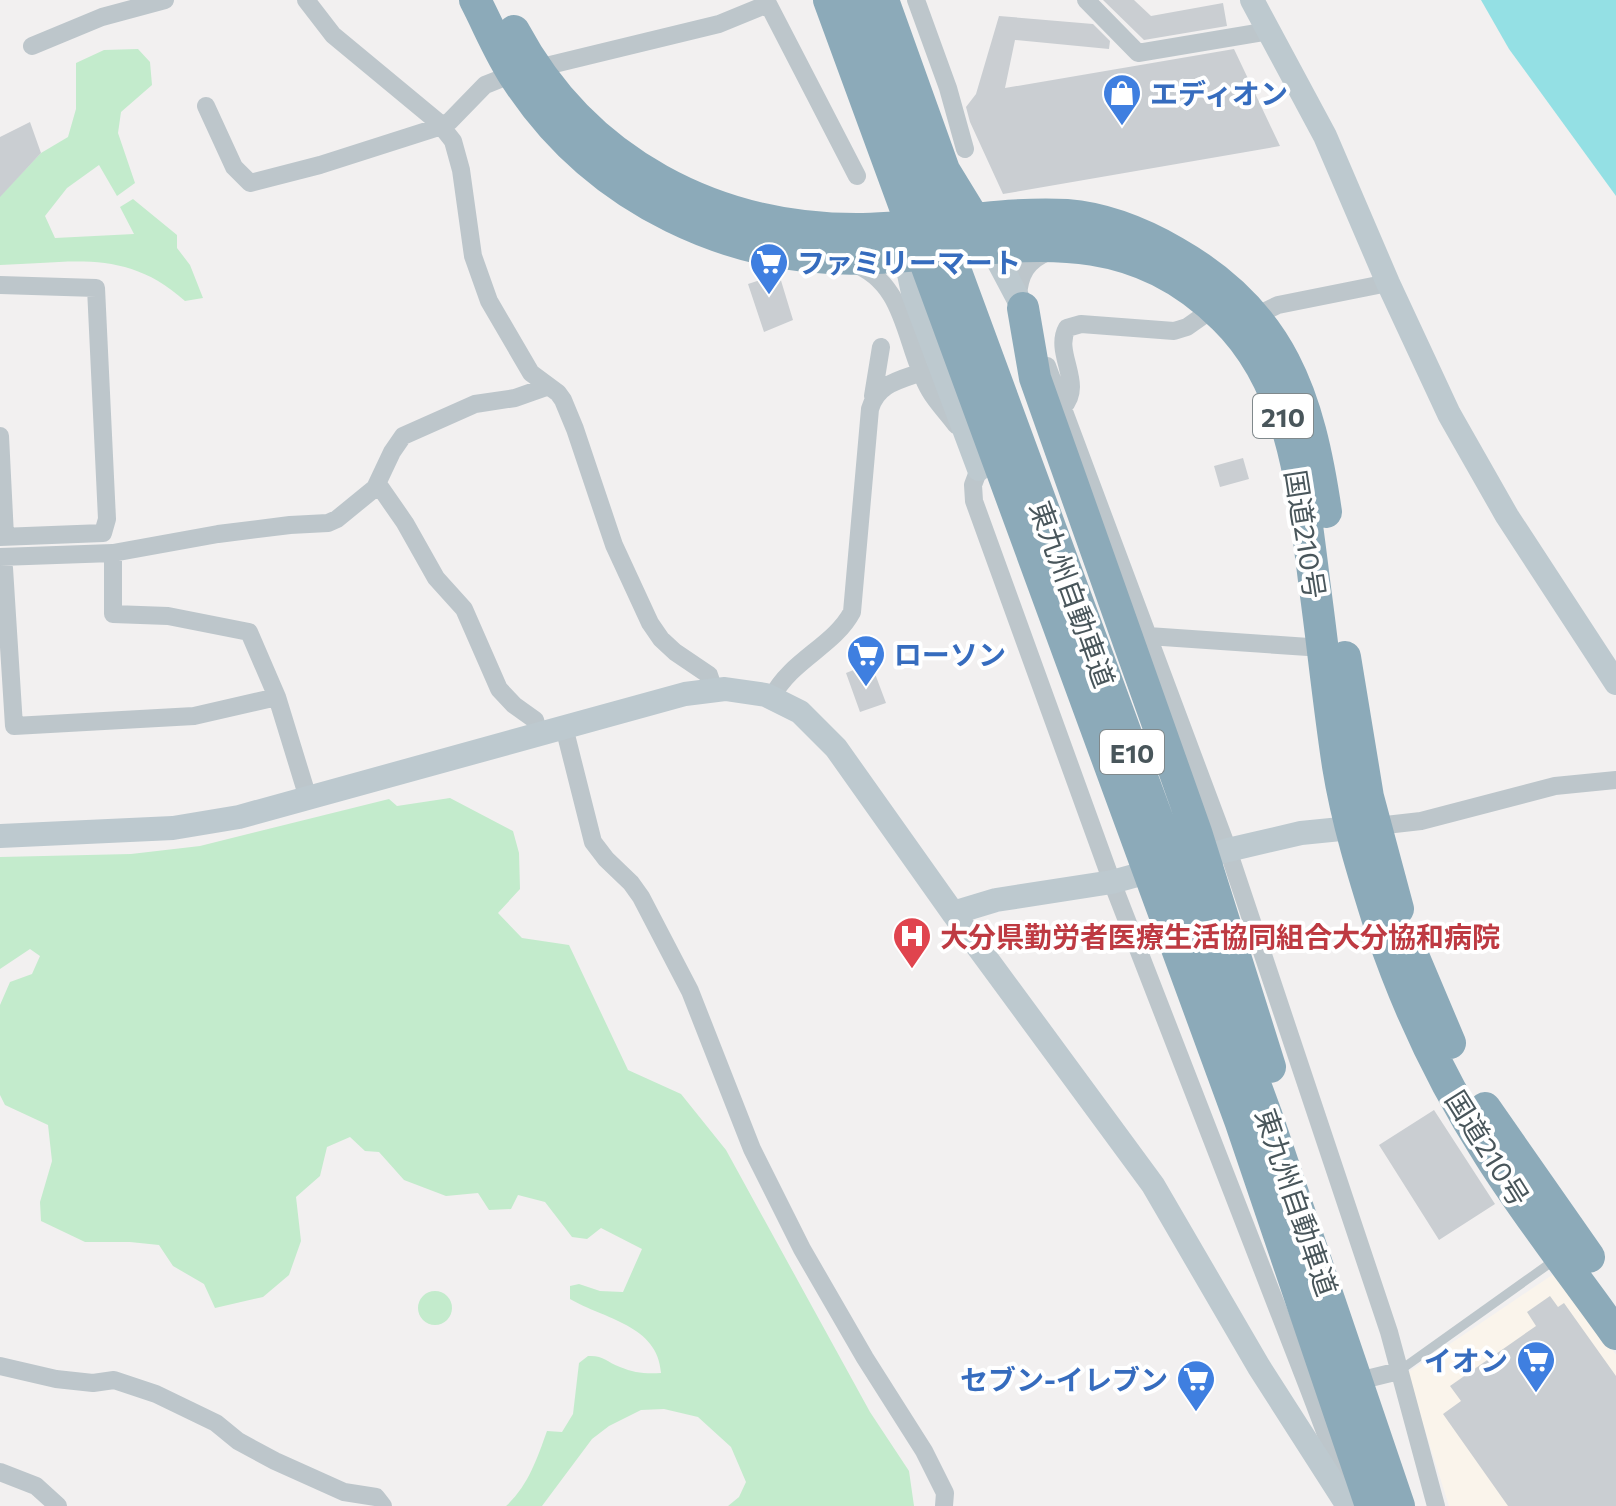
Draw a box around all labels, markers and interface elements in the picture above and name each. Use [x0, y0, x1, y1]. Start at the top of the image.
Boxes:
shop icon: エディオン [1101, 72, 1143, 127]
place label: エディオン [1150, 76, 1288, 110]
supermarket icon: ファミリーマート [748, 241, 790, 296]
place label: ファミリーマート [797, 245, 1021, 279]
road number: 210 [1253, 394, 1313, 438]
street label: 国道210号 [1279, 467, 1333, 601]
street label: 東九州自動車道 [1024, 496, 1122, 692]
supermarket icon: ローソン [845, 633, 887, 688]
place label: ローソン [894, 637, 1006, 671]
road number: E10 [1100, 730, 1164, 774]
hospital icon: 大分県勤労者医療生活協同組合大分協和病院 [891, 915, 933, 970]
place label: 大分県勤労者医療生活協同組合大分協和病院 [940, 919, 1500, 953]
street label: 国道210号 [1439, 1084, 1537, 1212]
street label: 東九州自動車道 [1249, 1104, 1345, 1300]
supermarket icon: イオン [1515, 1339, 1557, 1394]
place label: イオン [1424, 1343, 1508, 1377]
supermarket icon: セブン-イレブン [1175, 1358, 1217, 1413]
place label: セブン-イレブン [960, 1362, 1168, 1396]

